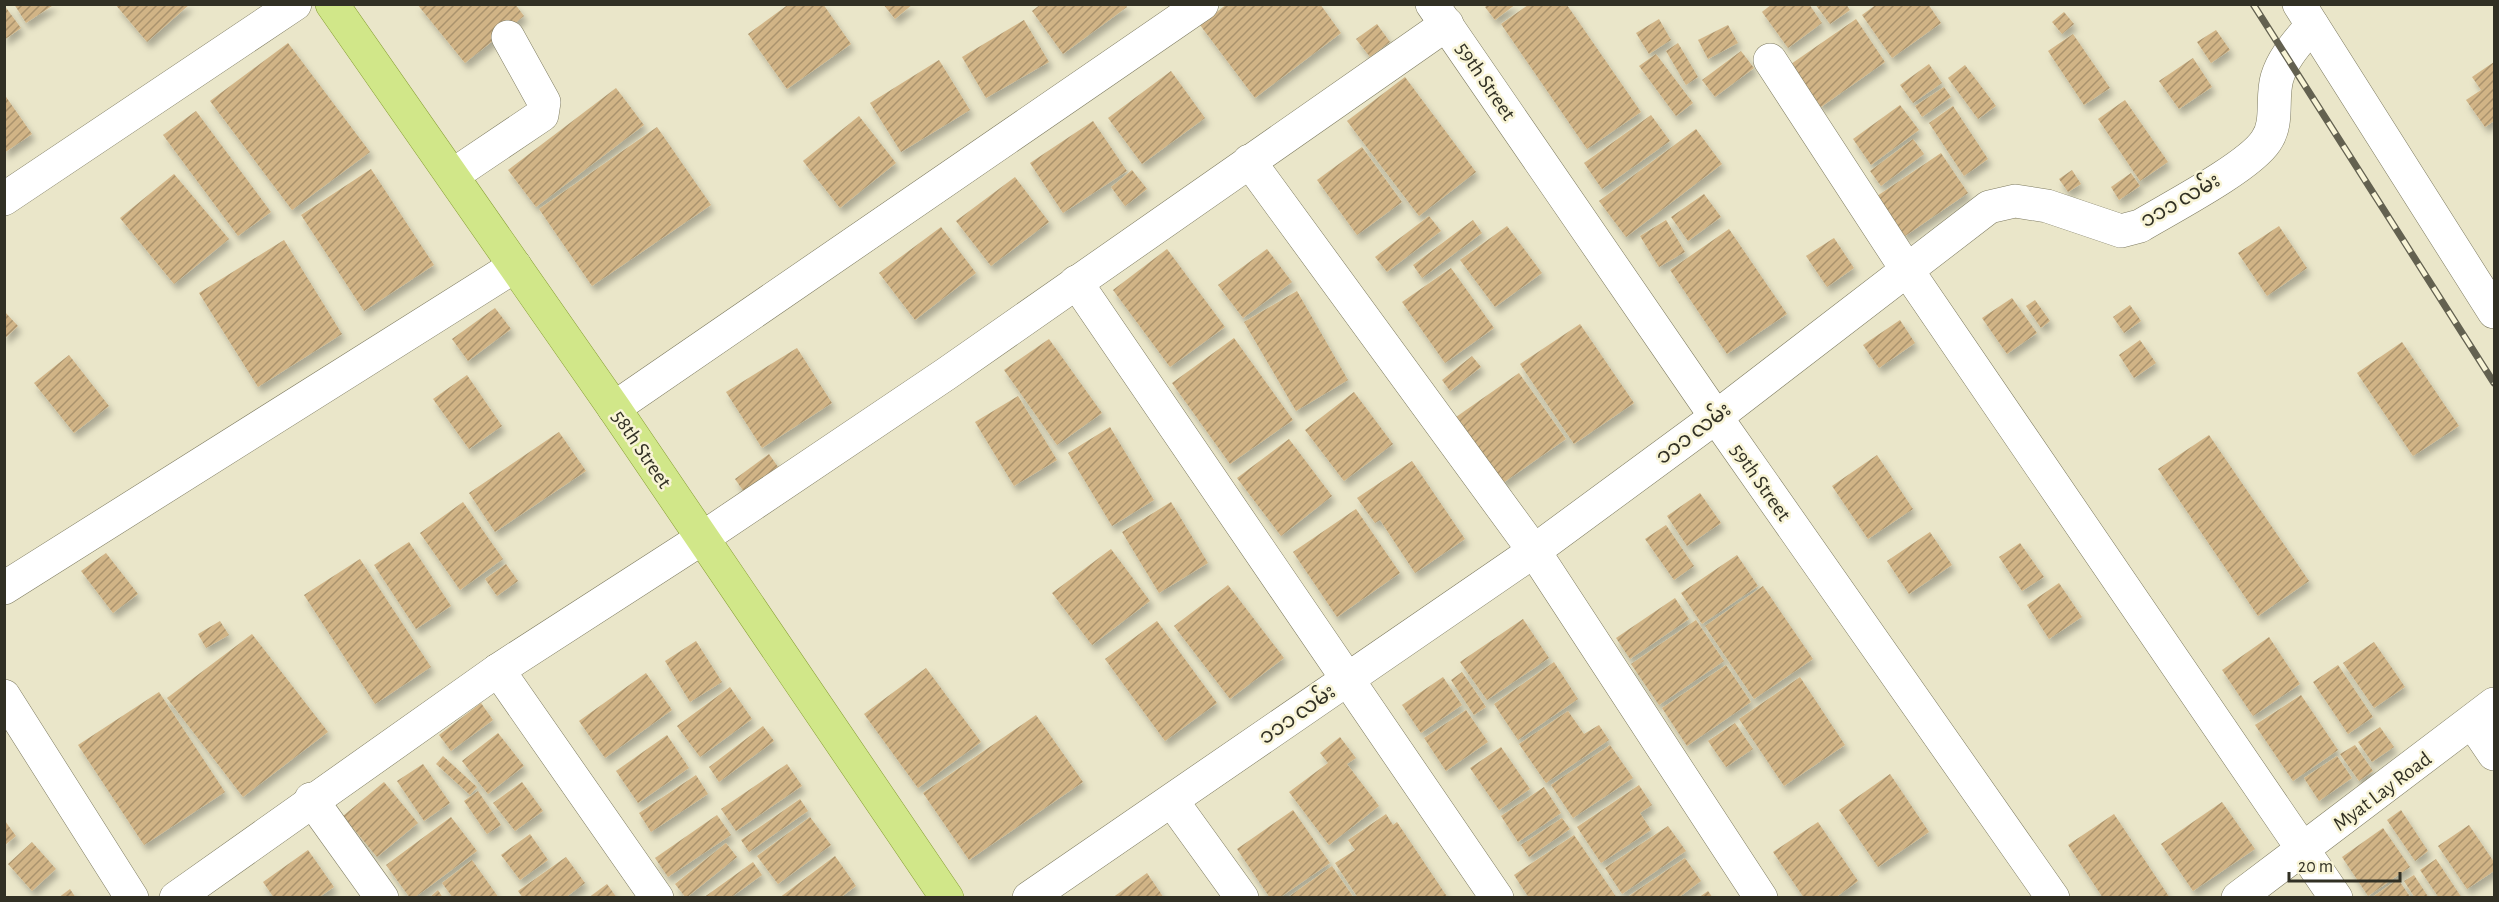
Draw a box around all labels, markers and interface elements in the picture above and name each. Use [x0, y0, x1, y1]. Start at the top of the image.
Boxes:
street label: 59th Street [1452, 38, 1519, 124]
street label: ၁၁၁ လမ်း [2134, 164, 2224, 231]
street label: ၁၁၁ လမ်း [1648, 394, 1735, 468]
street label: 58th Street [608, 406, 675, 492]
street label: 59th Street [1726, 440, 1795, 525]
street label: ၁၁၁ လမ်း [1252, 676, 1339, 748]
street label: Myat Lay Road [2329, 748, 2435, 835]
scale bar [2289, 845, 2400, 883]
text: 20 m [2298, 858, 2333, 876]

